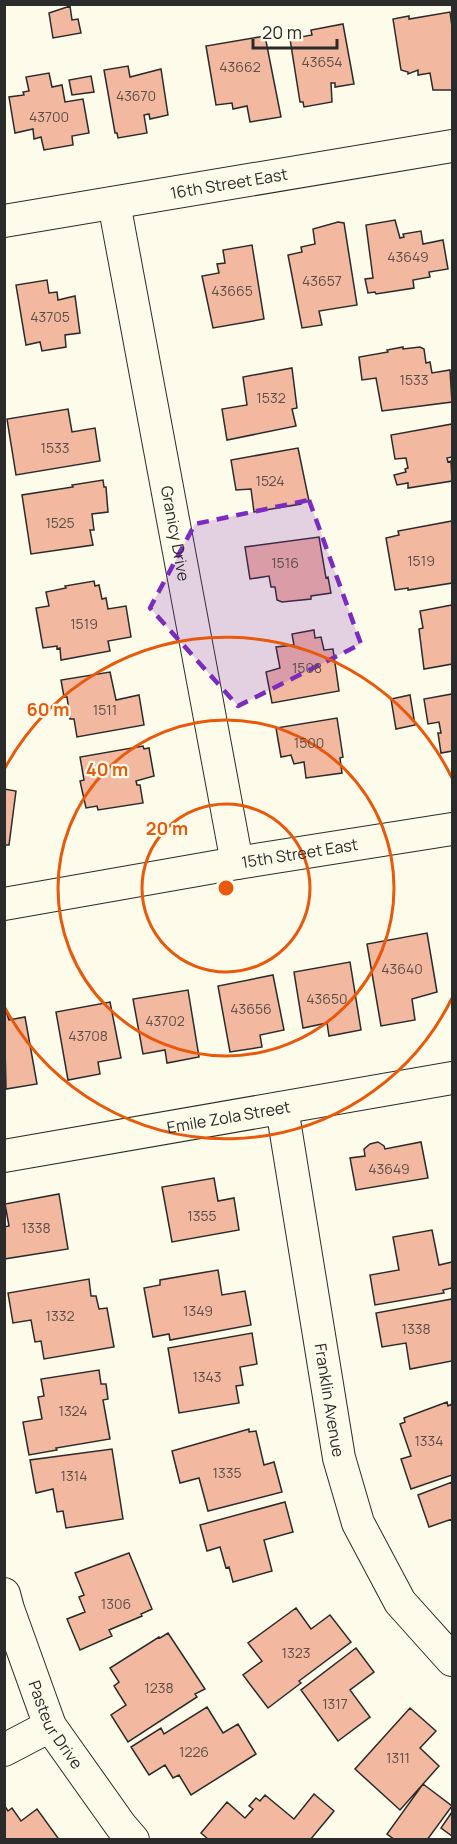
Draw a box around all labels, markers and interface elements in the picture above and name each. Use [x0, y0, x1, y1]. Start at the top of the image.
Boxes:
scale bar [253, 12, 337, 50]
text: 20 m [262, 20, 302, 44]
house number: 43654 [301, 52, 343, 71]
house number: 43662 [219, 57, 261, 76]
house number: 43670 [116, 86, 156, 105]
house number: 43700 [29, 107, 69, 126]
street label: 16th Street East [169, 163, 289, 204]
house number: 43649 [387, 247, 429, 266]
house number: 43657 [302, 271, 342, 290]
house number: 43665 [211, 281, 253, 300]
house number: 43705 [30, 307, 70, 326]
house number: 1533 [399, 370, 429, 389]
house number: 1532 [256, 388, 286, 407]
house number: 1533 [40, 438, 70, 457]
house number: 1524 [255, 471, 285, 490]
street label: Granicy Drive [156, 484, 195, 583]
house number: 1525 [45, 513, 75, 532]
house number: 1519 [407, 551, 435, 570]
house number: 1516 [271, 553, 299, 572]
house number: 1519 [70, 614, 98, 633]
house number: 1508 [292, 658, 322, 677]
text: 60 m [27, 697, 69, 721]
house number: 1511 [93, 700, 117, 719]
house number: 1500 [294, 733, 324, 752]
text: 40 m [86, 757, 128, 781]
text: 20 m [146, 816, 188, 840]
street label: 15th Street East [240, 833, 360, 873]
centre of rings [216, 878, 236, 898]
house number: 43640 [381, 959, 423, 978]
house number: 43650 [306, 989, 348, 1008]
house number: 43656 [230, 999, 272, 1018]
house number: 43702 [145, 1011, 185, 1030]
house number: 43708 [68, 1026, 108, 1045]
street label: Emile Zola Street [165, 1095, 292, 1138]
house number: 43649 [368, 1159, 410, 1178]
house number: 1355 [187, 1206, 217, 1225]
house number: 1338 [21, 1218, 51, 1237]
house number: 1349 [183, 1301, 213, 1320]
house number: 1332 [46, 1306, 74, 1325]
house number: 1338 [401, 1319, 431, 1338]
street label: Franklin Avenue [309, 1342, 350, 1459]
house number: 1343 [192, 1367, 222, 1386]
house number: 1324 [58, 1401, 88, 1420]
house number: 1334 [414, 1431, 444, 1450]
house number: 1335 [212, 1463, 242, 1482]
house number: 1314 [61, 1466, 87, 1485]
house number: 1306 [101, 1594, 131, 1613]
house number: 1323 [282, 1643, 310, 1662]
street label: Pasteur Drive [23, 1677, 88, 1773]
house number: 1238 [144, 1678, 174, 1697]
house number: 1317 [322, 1694, 348, 1713]
house number: 1226 [179, 1742, 209, 1761]
house number: 1311 [386, 1748, 410, 1767]

